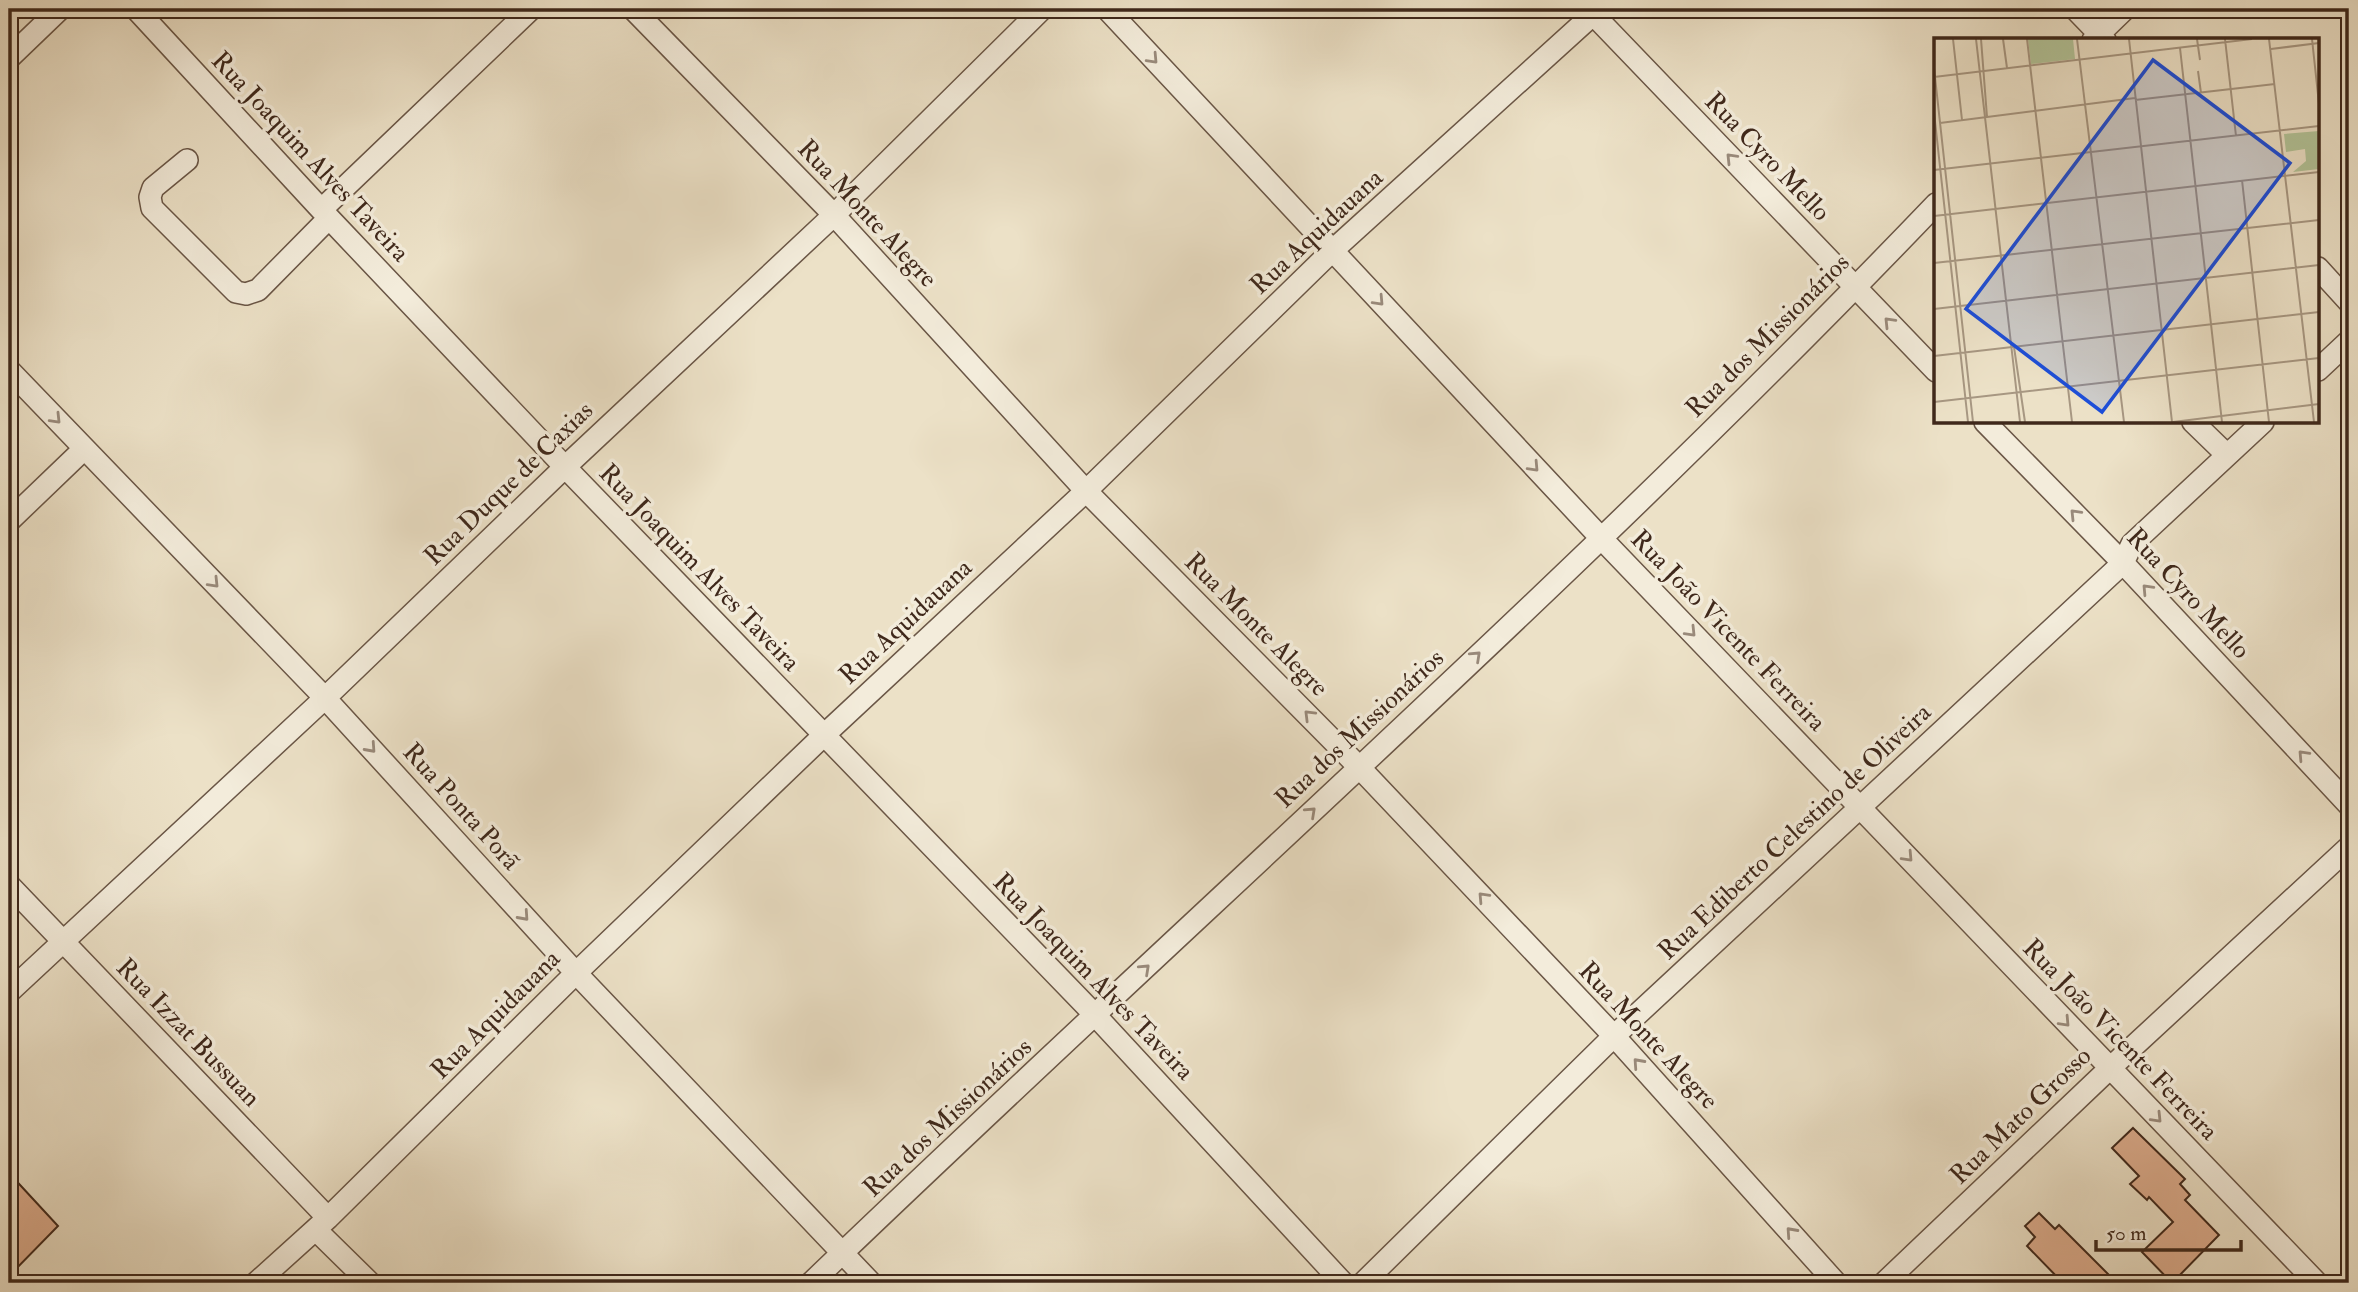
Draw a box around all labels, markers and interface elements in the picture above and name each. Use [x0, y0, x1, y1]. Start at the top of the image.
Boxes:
inset map [1934, 38, 2320, 424]
street label: Rua Joaquim Alves Taveira [204, 45, 416, 269]
one-way arrow [1145, 51, 1158, 64]
street label: Rua Cyro Mello [1698, 85, 1837, 228]
street label: Rua Monte Alegre [791, 133, 944, 294]
one-way arrow [1727, 153, 1740, 166]
street label: Rua Aquidauana [1244, 162, 1390, 301]
street label: Rua dos Missionários [1679, 247, 1856, 424]
one-way arrow [1371, 293, 1383, 306]
one-way arrow [1884, 318, 1897, 331]
street label: Rua Duque de Caxias [417, 395, 600, 573]
one-way arrow [47, 411, 60, 424]
street label: Rua Joaquim Alves Taveira [592, 457, 807, 678]
one-way arrow [1526, 459, 1539, 472]
one-way arrow [2071, 510, 2083, 522]
street label: Rua Cyro Mello [2120, 522, 2257, 666]
street label: Rua João Vicente Ferreira [1624, 523, 1833, 738]
street label: Rua Monte Alegre [1178, 546, 1335, 703]
street label: Rua Aquidauana [833, 552, 979, 691]
one-way arrow [205, 575, 218, 588]
one-way arrow [2143, 584, 2156, 597]
one-way arrow [1683, 624, 1696, 637]
street label: Rua dos Missionários [1269, 642, 1451, 815]
one-way arrow [1468, 652, 1481, 664]
street label: Rua Ediberto Celestino de Oliveira [1652, 697, 1938, 967]
one-way arrow [1304, 711, 1317, 724]
street label: Rua Ponta Porã [396, 736, 527, 877]
one-way arrow [362, 740, 375, 753]
one-way arrow [2298, 750, 2311, 763]
one-way arrow [1303, 808, 1316, 821]
one-way arrow [1900, 849, 1913, 862]
street label: Rua Joaquim Alves Taveira [986, 866, 1201, 1087]
one-way arrow [1478, 892, 1491, 905]
one-way arrow [516, 908, 528, 921]
street label: Rua João Vicente Ferreira [2016, 932, 2225, 1147]
street label: Rua Aquidauana [424, 943, 567, 1086]
street label: Rua Izzat Bussuan [109, 952, 267, 1114]
street label: Rua Monte Alegre [1572, 955, 1725, 1116]
one-way arrow [1137, 964, 1150, 977]
one-way arrow [2056, 1014, 2069, 1027]
street label: Rua dos Missionários [857, 1031, 1039, 1204]
street label: Rua Mato Grosso [1943, 1040, 2098, 1191]
one-way arrow [1634, 1058, 1647, 1071]
one-way arrow [2148, 1110, 2161, 1123]
scale bar [2096, 1208, 2241, 1252]
text: 50 m [2106, 1220, 2147, 1247]
one-way arrow [1786, 1228, 1799, 1241]

